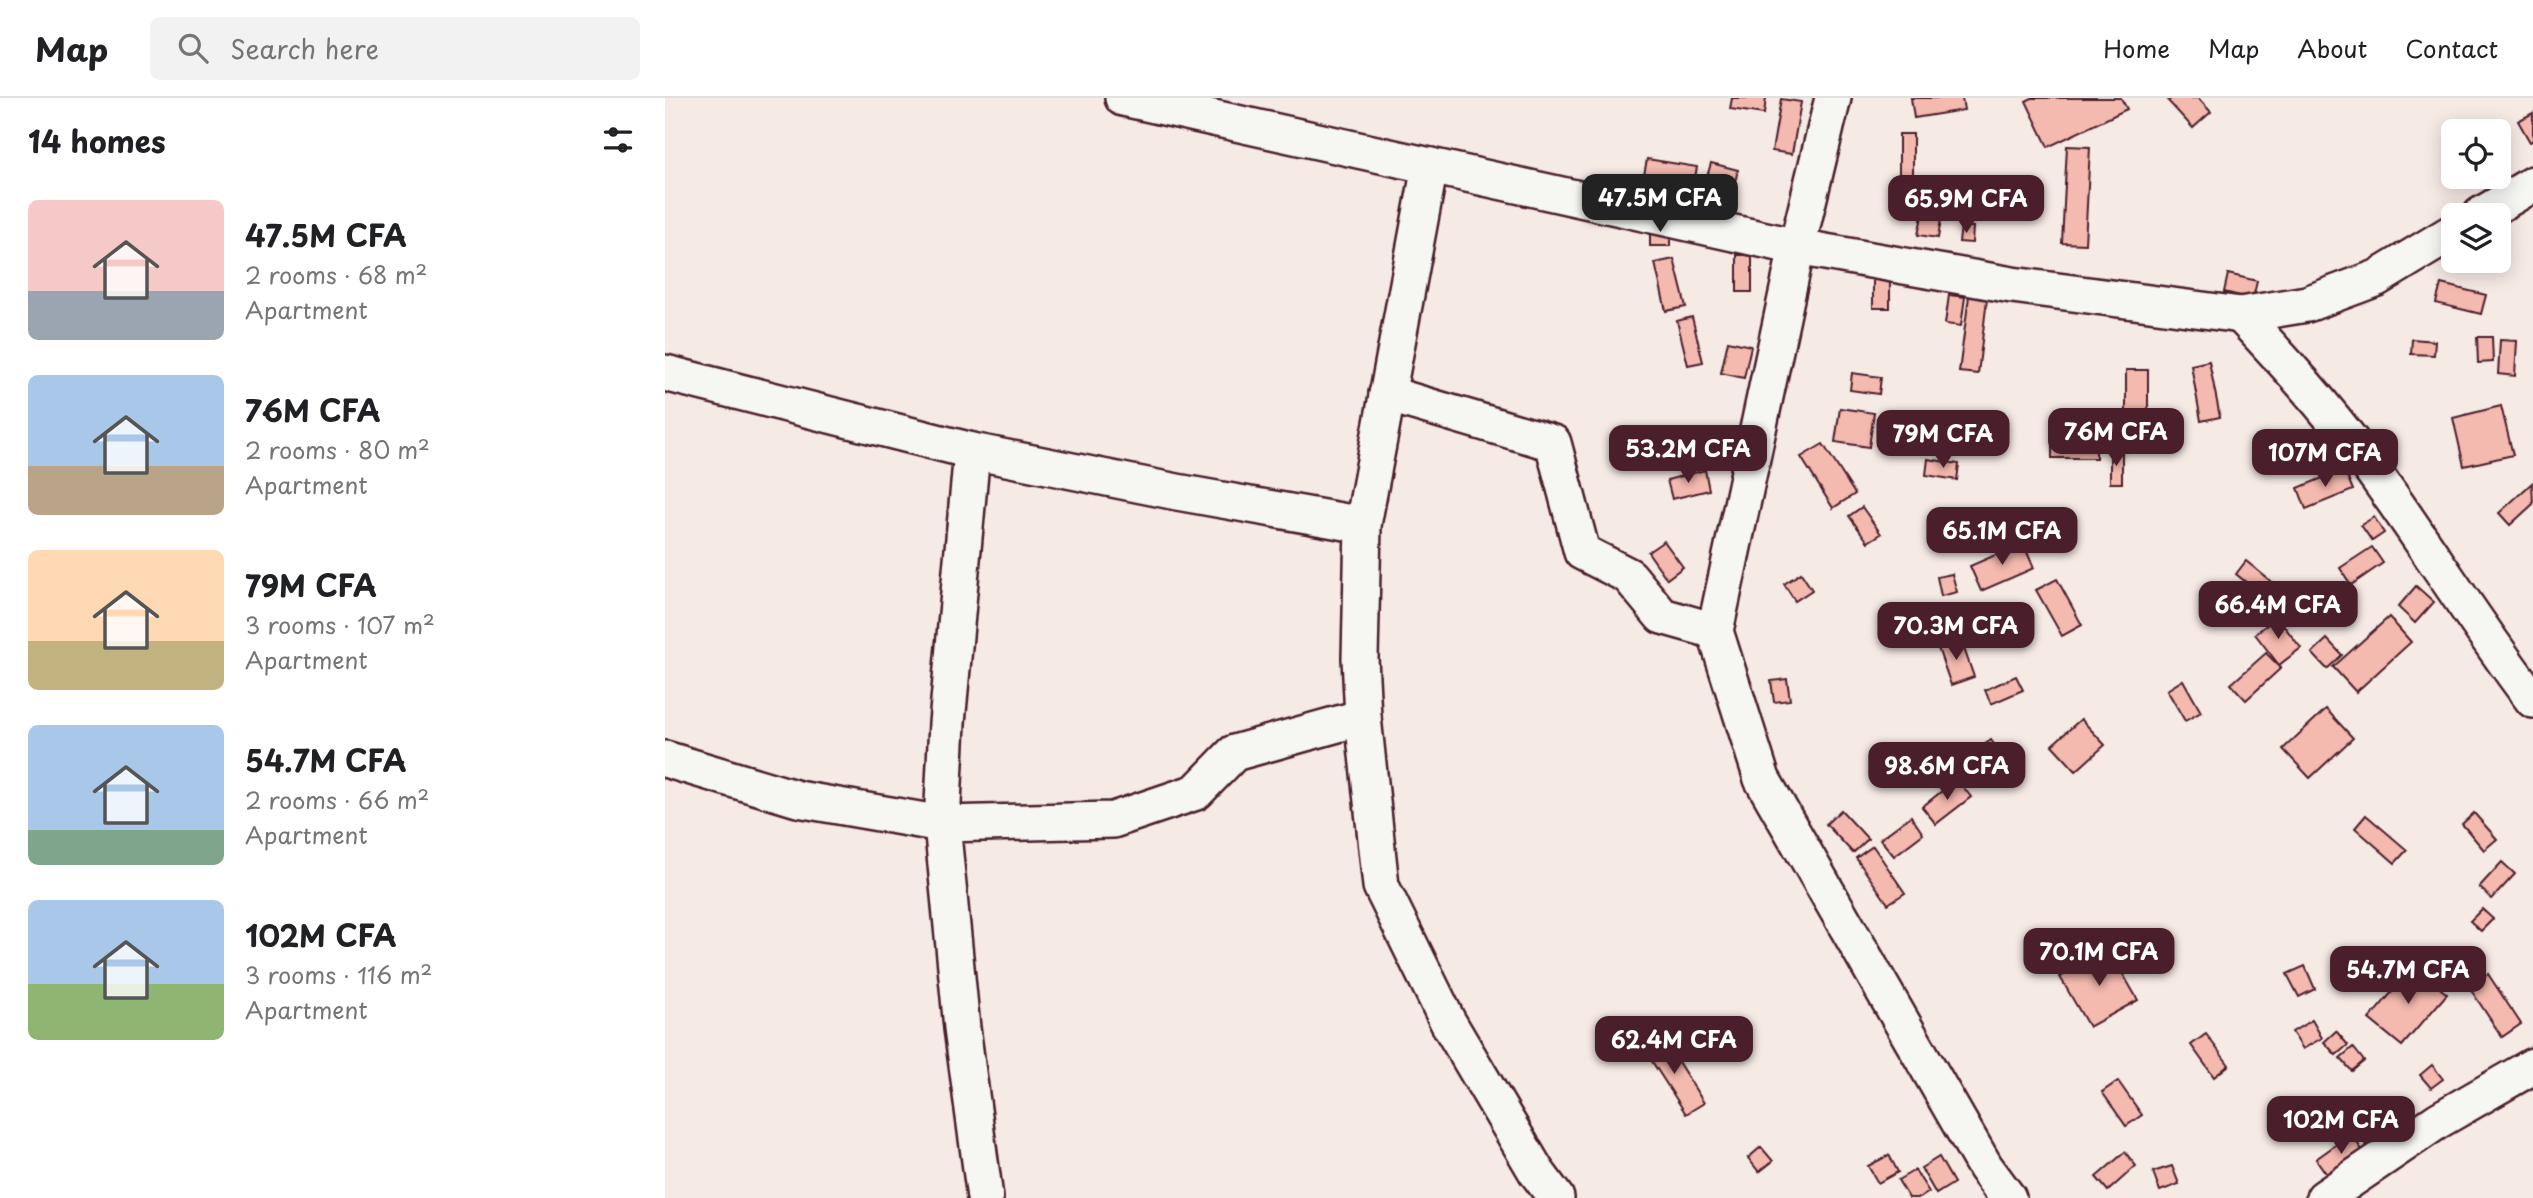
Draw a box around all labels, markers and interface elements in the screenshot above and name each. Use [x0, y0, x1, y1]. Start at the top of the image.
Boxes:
search box [150, 17, 640, 80]
text: Map [35, 23, 108, 73]
icon: search [174, 29, 212, 67]
text: Search here [230, 29, 379, 68]
text: Home [2103, 30, 2170, 66]
text: Map [2208, 30, 2259, 66]
text: About [2297, 30, 2367, 66]
text: Contact [2405, 30, 2498, 66]
text: 14 homes [28, 118, 166, 163]
map controls [2441, 119, 2511, 273]
button: locate [2441, 119, 2511, 189]
icon: filters [599, 121, 637, 159]
pin: 47.5M CFA [1580, 174, 1740, 234]
pin: 65.9M CFA [1886, 176, 2046, 235]
text: 47.5M CFA [1598, 179, 1722, 214]
text: 65.9M CFA [1904, 180, 2028, 215]
button: layers [2441, 203, 2511, 273]
text: 47.5M CFA [245, 212, 407, 257]
icon: home [84, 228, 168, 312]
text: 2 rooms · 68 m² [245, 257, 427, 292]
text: Apartment [245, 292, 368, 327]
text: 76M CFA [245, 387, 381, 432]
icon: home [84, 403, 168, 487]
pin: 76M CFA [2051, 408, 2181, 468]
pin: 79M CFA [1878, 410, 2008, 470]
text: 76M CFA [2064, 413, 2168, 448]
text: 79M CFA [1892, 415, 1994, 450]
pin: 53.2M CFA [1608, 426, 1768, 485]
text: 53.2M CFA [1625, 430, 1751, 465]
pin: 107M CFA [2253, 430, 2397, 489]
text: 2 rooms · 80 m² [245, 432, 430, 467]
text: 107M CFA [2268, 434, 2382, 469]
text: Apartment [245, 467, 368, 502]
pin: 65.1M CFA [1922, 508, 2082, 567]
text: 65.1M CFA [1942, 512, 2062, 547]
text: 79M CFA [245, 562, 377, 607]
icon: home [84, 578, 168, 662]
pin: 66.4M CFA [2198, 582, 2358, 641]
text: 66.4M CFA [2215, 586, 2341, 621]
pin: 70.3M CFA [1876, 602, 2036, 662]
text: 3 rooms · 107 m² [245, 607, 435, 642]
text: 70.3M CFA [1893, 607, 2019, 642]
text: Apartment [245, 642, 368, 677]
text: 54.7M CFA [245, 737, 407, 782]
pin: 98.6M CFA [1867, 742, 2027, 802]
text: 98.6M CFA [1884, 747, 2010, 782]
icon: home [84, 753, 168, 837]
text: 2 rooms · 66 m² [245, 782, 429, 817]
text: Apartment [245, 817, 368, 852]
text: 102M CFA [245, 912, 397, 957]
icon: home [84, 928, 168, 1012]
pin: 70.1M CFA [2019, 928, 2179, 988]
text: 70.1M CFA [2039, 933, 2159, 968]
pin: 54.7M CFA [2328, 946, 2488, 1006]
text: 54.7M CFA [2346, 951, 2470, 986]
text: 3 rooms · 116 m² [245, 957, 432, 992]
text: Apartment [245, 992, 368, 1027]
pin: 62.4M CFA [1594, 1016, 1754, 1076]
text: 62.4M CFA [1611, 1021, 1737, 1056]
pin: 102M CFA [2269, 1096, 2413, 1156]
text: 102M CFA [2283, 1101, 2399, 1136]

